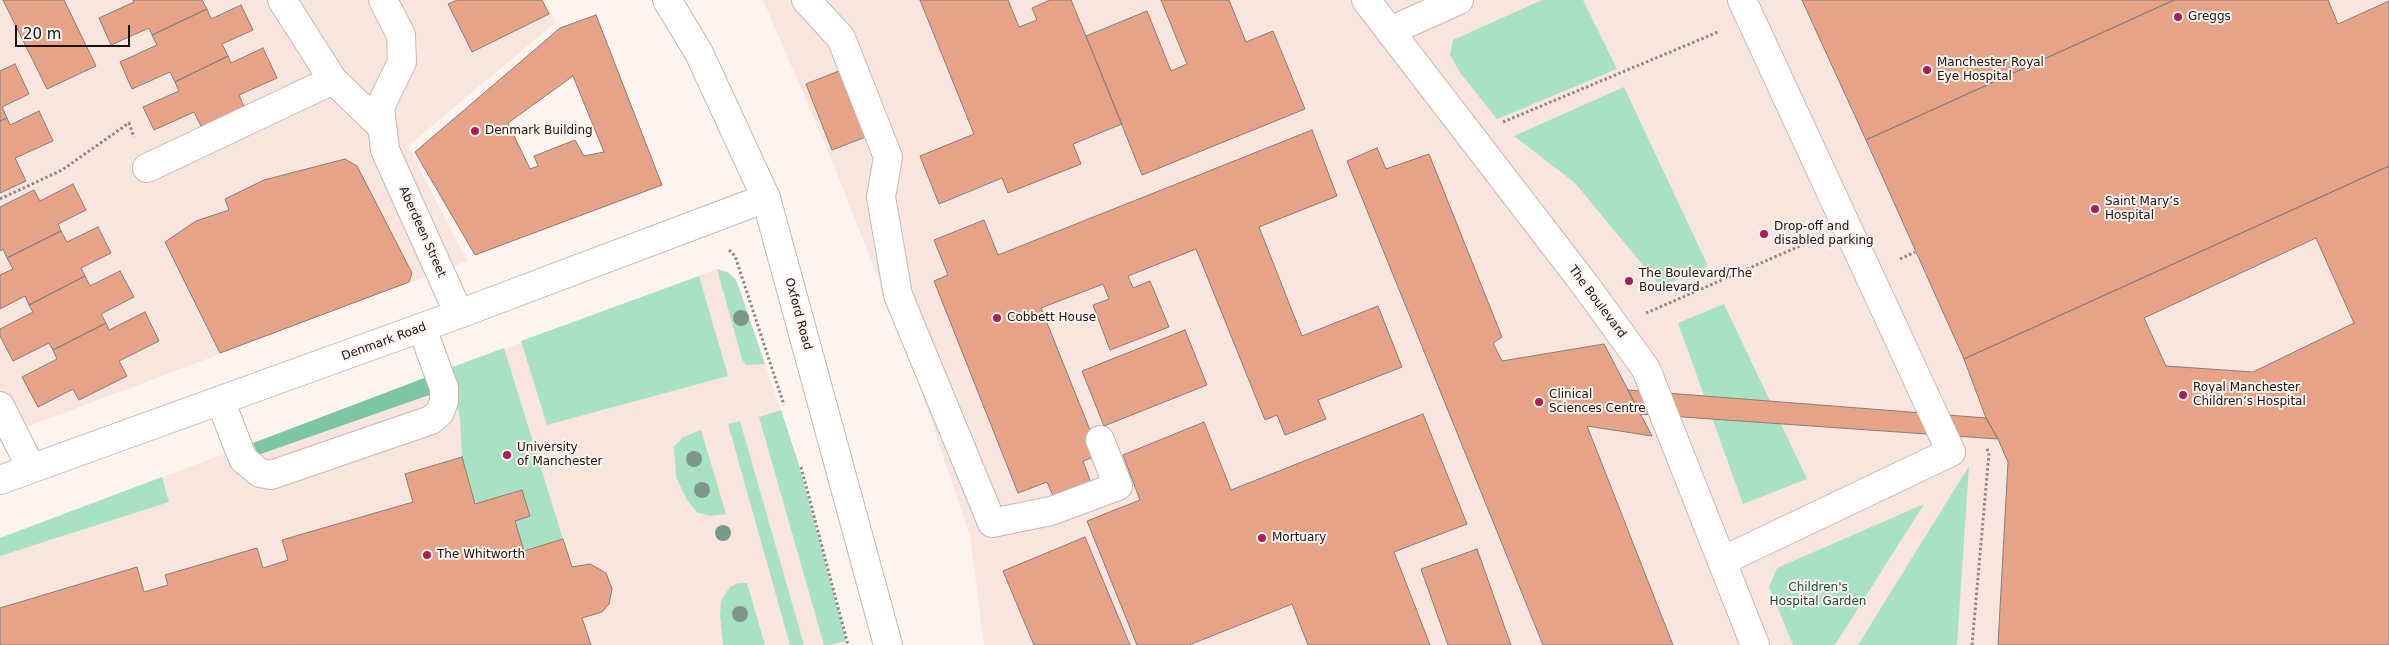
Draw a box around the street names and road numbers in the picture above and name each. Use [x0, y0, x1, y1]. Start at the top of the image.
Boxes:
street label: Aberdeen Street [395, 184, 449, 280]
street label: The Boulevard [1565, 263, 1629, 341]
street label: Oxford Road [781, 276, 815, 352]
street label: Denmark Road [340, 320, 428, 364]

